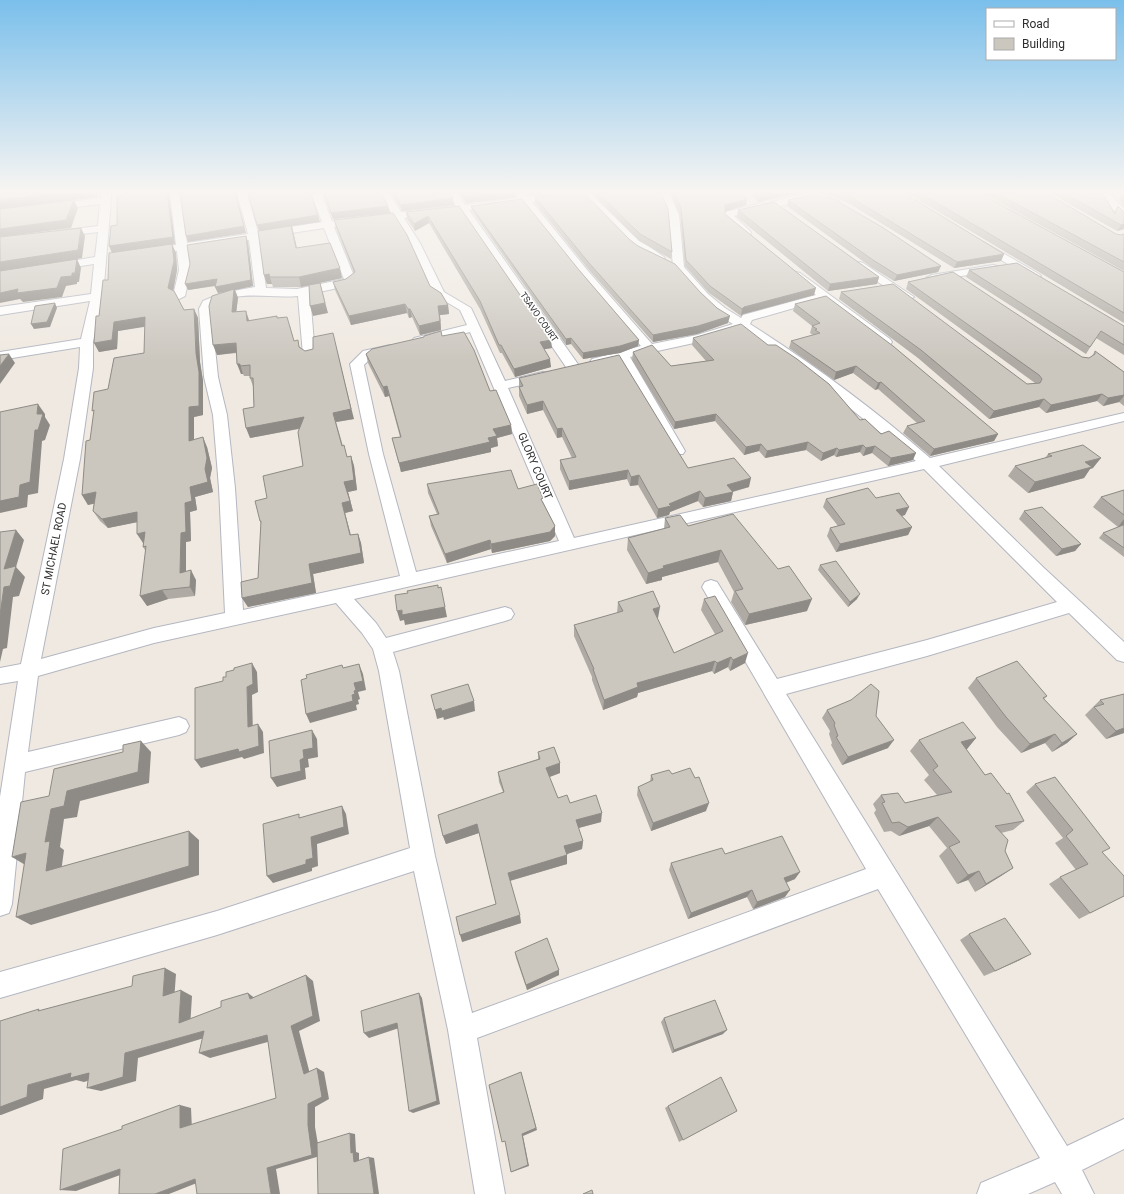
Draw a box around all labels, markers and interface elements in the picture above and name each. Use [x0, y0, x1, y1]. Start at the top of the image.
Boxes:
legend [986, 8, 1116, 60]
text: Road [1022, 17, 1050, 31]
text: Building [1022, 37, 1065, 51]
street label: TSAVO COURT [518, 290, 560, 344]
street label: GLORY COURT [515, 431, 555, 502]
street label: ST MICHAEL ROAD [39, 502, 69, 596]

